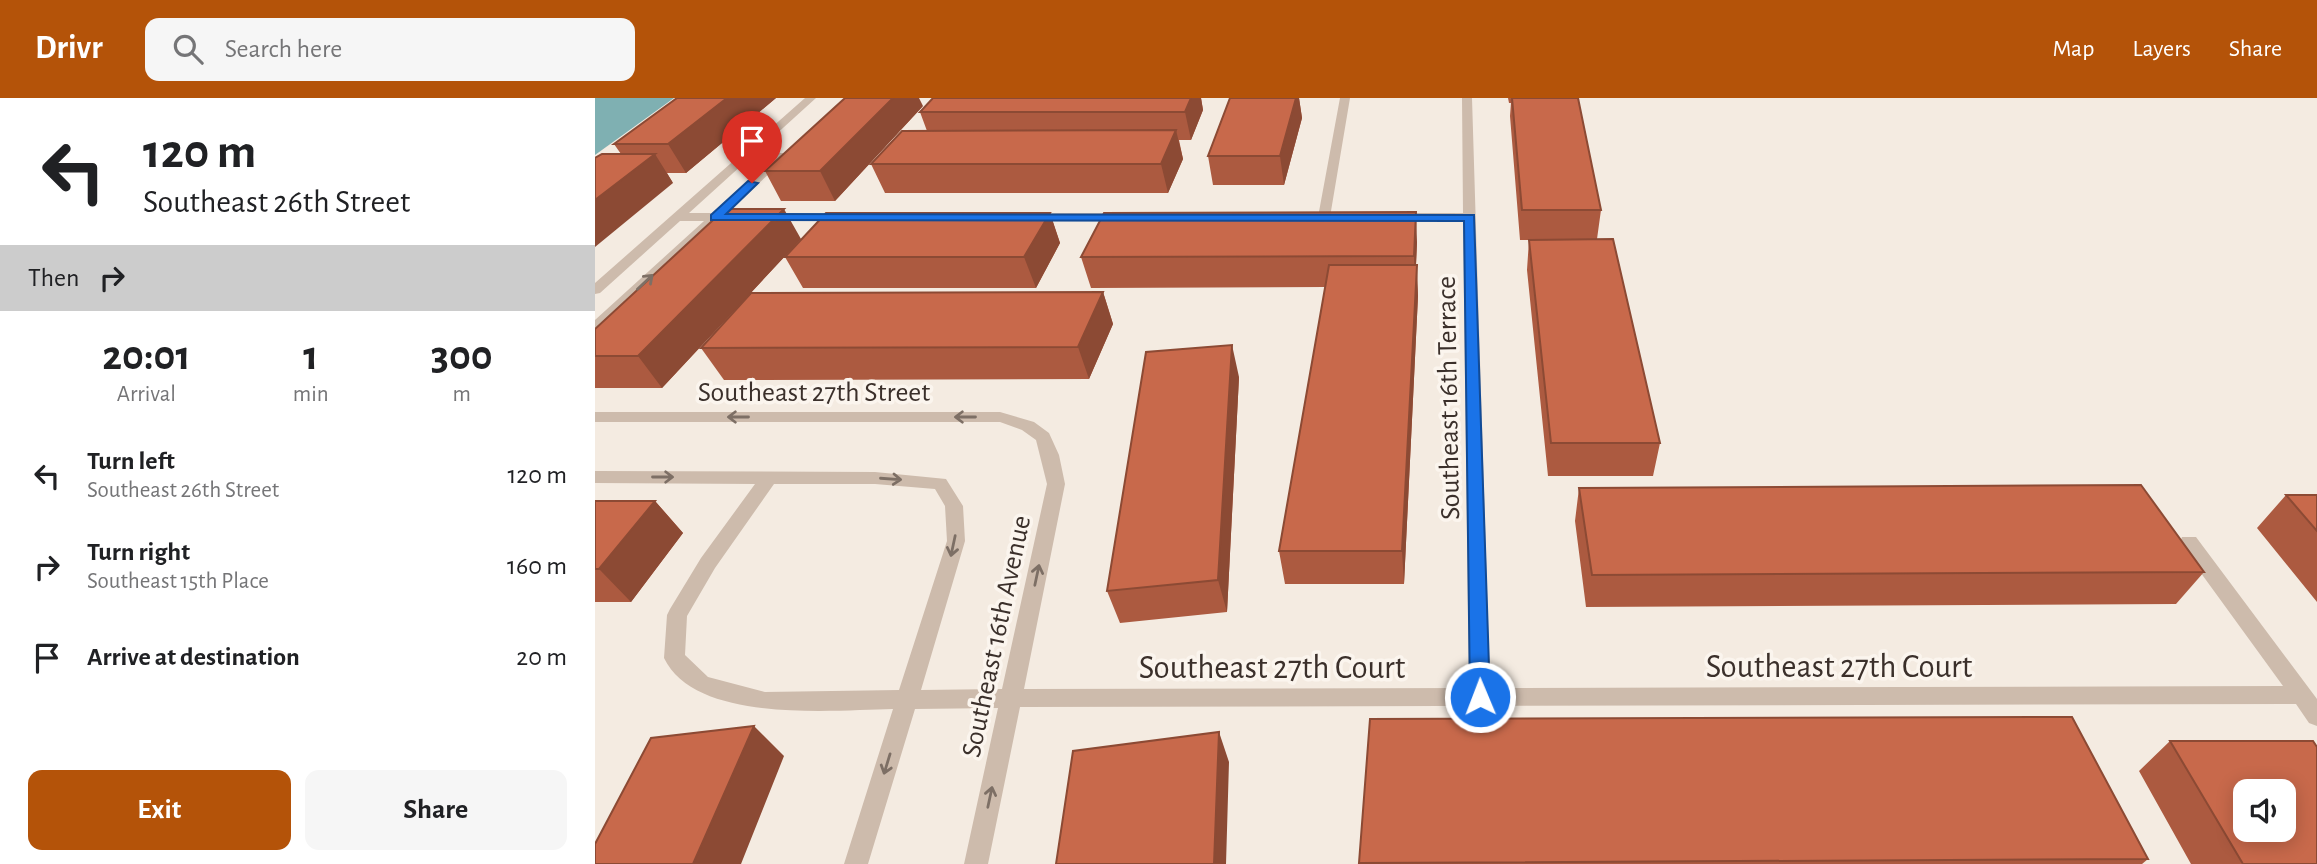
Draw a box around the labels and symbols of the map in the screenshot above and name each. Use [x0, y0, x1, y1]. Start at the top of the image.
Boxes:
pin [722, 111, 782, 183]
one-way arrow [636, 274, 654, 290]
street label: Southeast 16th Terrace [1433, 276, 1465, 520]
street label: Southeast 27th Street [698, 379, 930, 407]
one-way arrow [726, 410, 749, 424]
one-way arrow [954, 410, 977, 424]
one-way arrow [651, 470, 674, 484]
one-way arrow [879, 473, 901, 486]
street label: Southeast 16th Avenue [958, 513, 1036, 760]
one-way arrow [946, 535, 959, 557]
one-way arrow [1031, 564, 1044, 587]
street label: Southeast 27th Court [1706, 651, 1973, 684]
street label: Southeast 27th Court [1139, 652, 1406, 685]
position arrow [1443, 660, 1517, 734]
one-way arrow [879, 752, 892, 774]
one-way arrow [983, 786, 997, 809]

